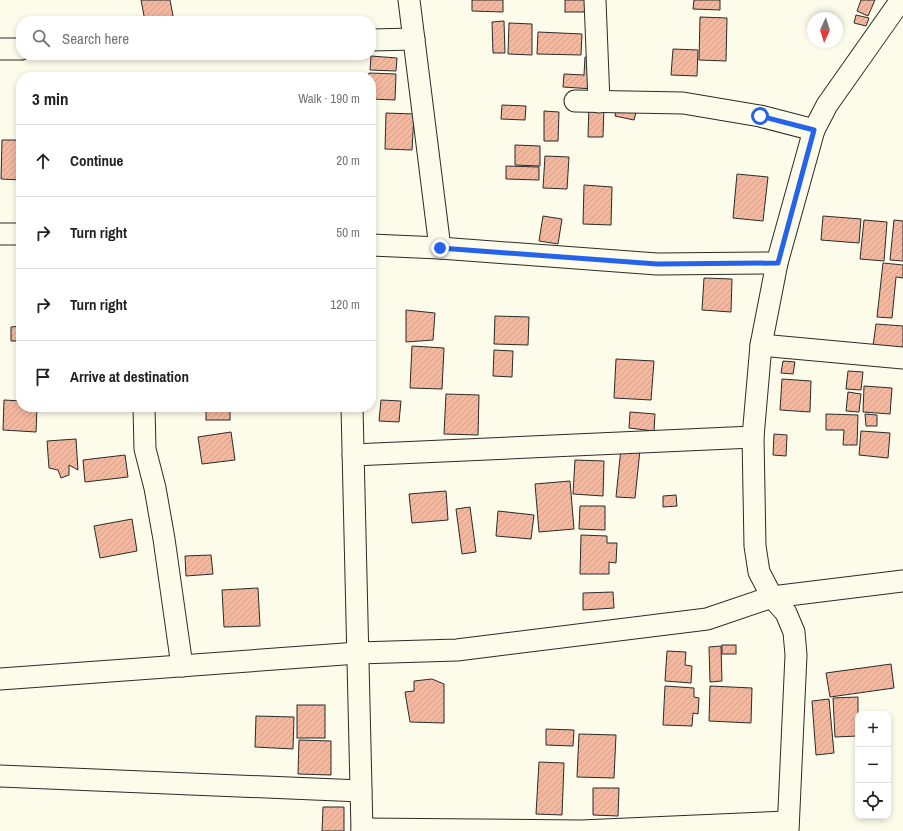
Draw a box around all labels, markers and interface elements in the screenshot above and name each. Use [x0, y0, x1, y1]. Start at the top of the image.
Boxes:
north arrow [807, 12, 843, 48]
search box [16, 16, 376, 60]
icon: search [30, 27, 52, 49]
text: Search here [62, 28, 129, 49]
text: 3 min [32, 87, 68, 110]
text: Walk · 190 m [298, 90, 360, 107]
route start [751, 107, 769, 125]
icon: ahead [32, 150, 54, 172]
text: Continue [70, 150, 123, 171]
text: 20 m [336, 152, 360, 169]
icon: right [32, 222, 54, 244]
text: Turn right [70, 222, 127, 243]
text: 50 m [336, 224, 360, 241]
route end [431, 239, 449, 257]
icon: right [32, 294, 54, 316]
text: Turn right [70, 294, 127, 315]
text: 120 m [330, 296, 360, 313]
icon: arrive [32, 366, 54, 388]
text: Arrive at destination [70, 366, 189, 387]
map controls [855, 711, 891, 819]
button: + [855, 711, 891, 747]
button: − [855, 747, 891, 783]
button: locate [855, 783, 891, 819]

